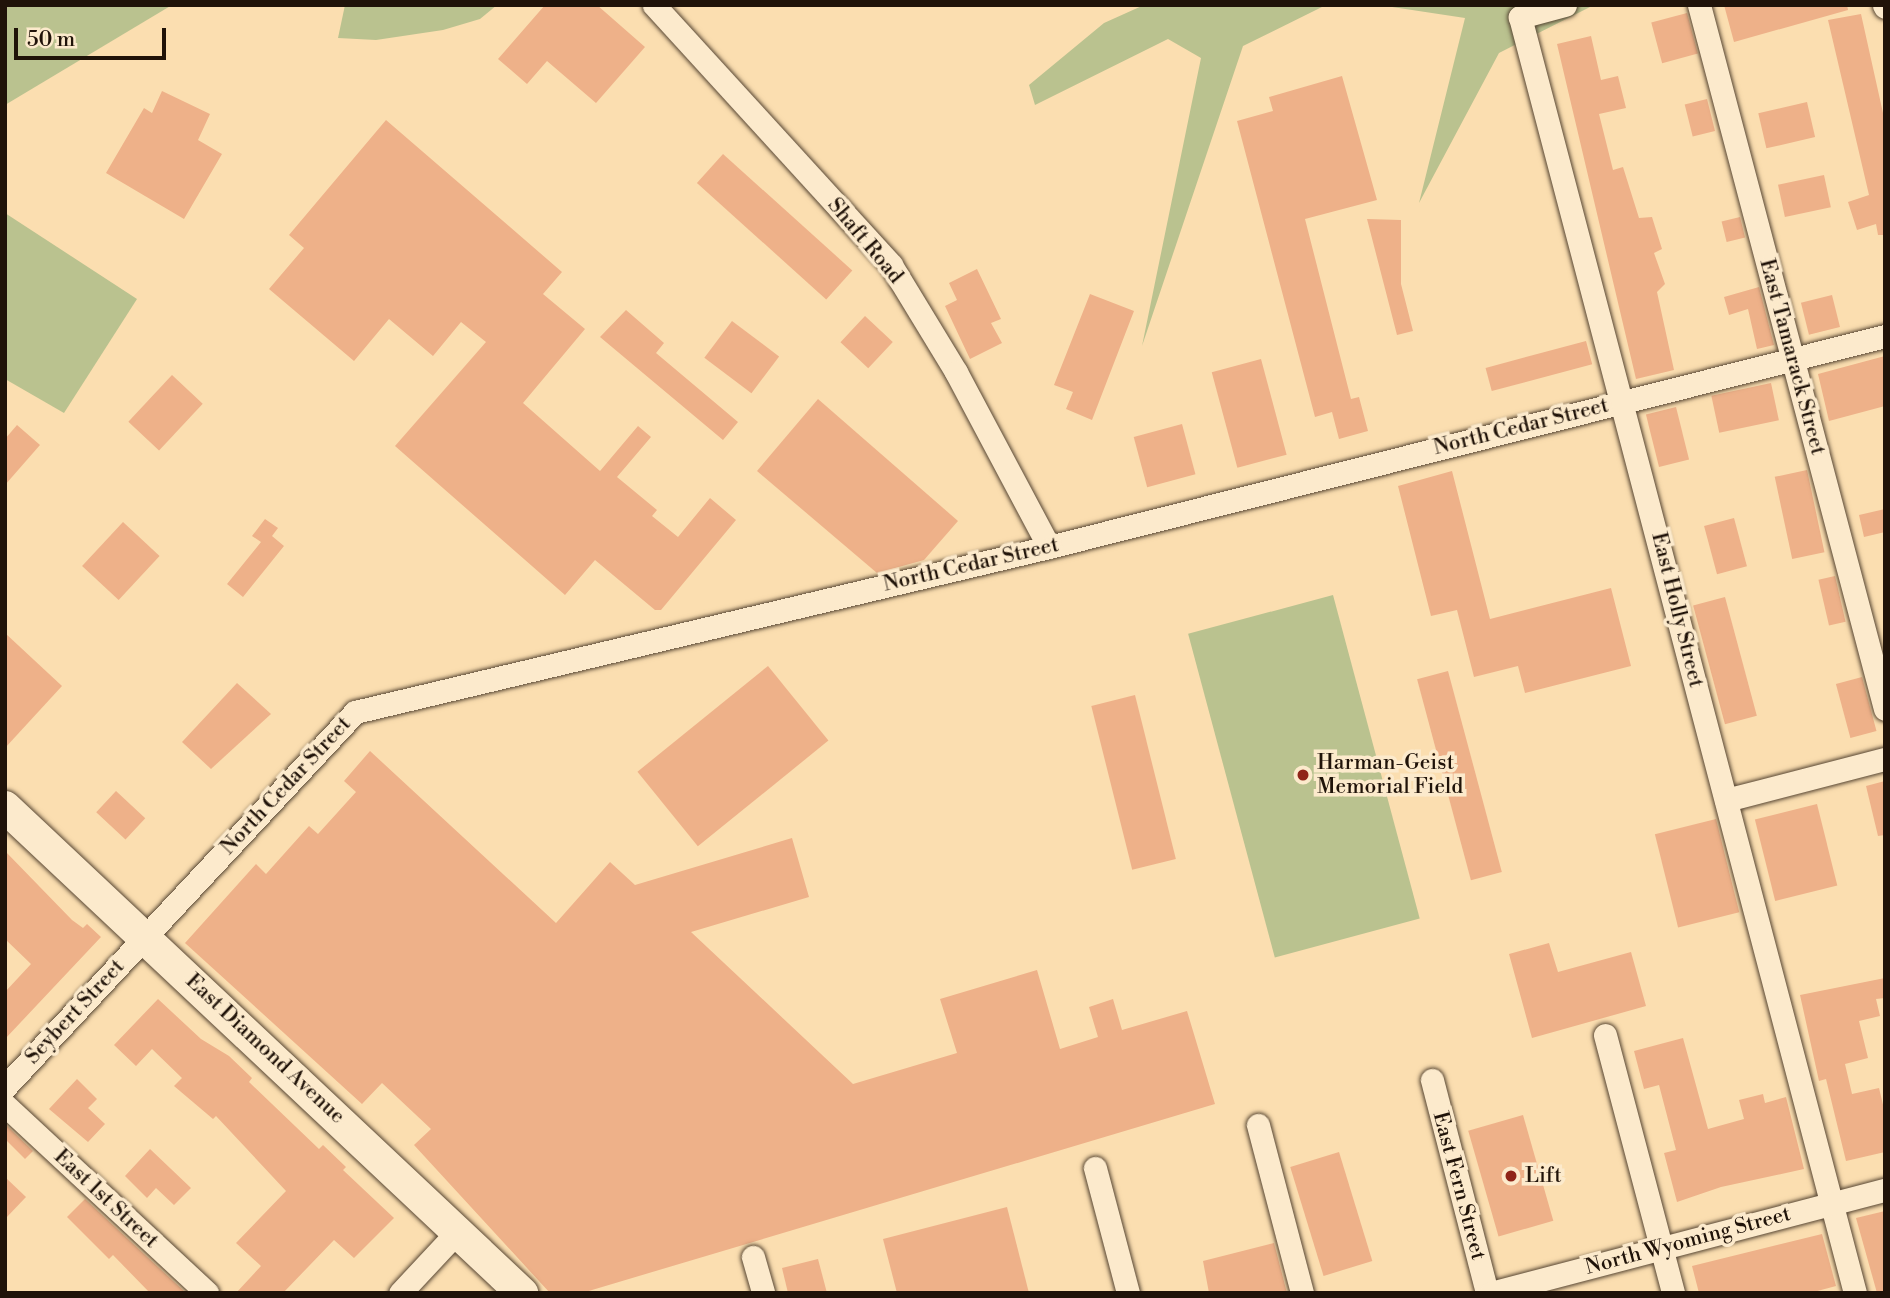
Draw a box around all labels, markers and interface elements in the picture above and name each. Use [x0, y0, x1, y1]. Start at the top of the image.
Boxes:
scale bar [18, 14, 170, 58]
text: 50 m [27, 27, 75, 53]
street label: Shaft Road [822, 193, 908, 289]
street label: East Tamarack Street [1754, 256, 1830, 458]
street label: North Cedar Street [1431, 393, 1611, 461]
street label: East Holly Street [1646, 530, 1708, 690]
street label: North Cedar Street [881, 533, 1061, 597]
street label: North Cedar Street [216, 712, 356, 860]
place label: Harman-Geist Memorial Field [1317, 750, 1463, 800]
marker: Harman-Geist Memorial Field [1295, 767, 1311, 783]
street label: Seybert Street [20, 954, 130, 1070]
street label: East Diamond Avenue [180, 969, 350, 1129]
street label: East Fern Street [1427, 1109, 1491, 1263]
street label: East 1st Street [49, 1144, 163, 1254]
place label: Lift [1525, 1163, 1562, 1189]
marker: Lift [1503, 1168, 1519, 1184]
street label: North Wyoming Street [1583, 1201, 1793, 1281]

